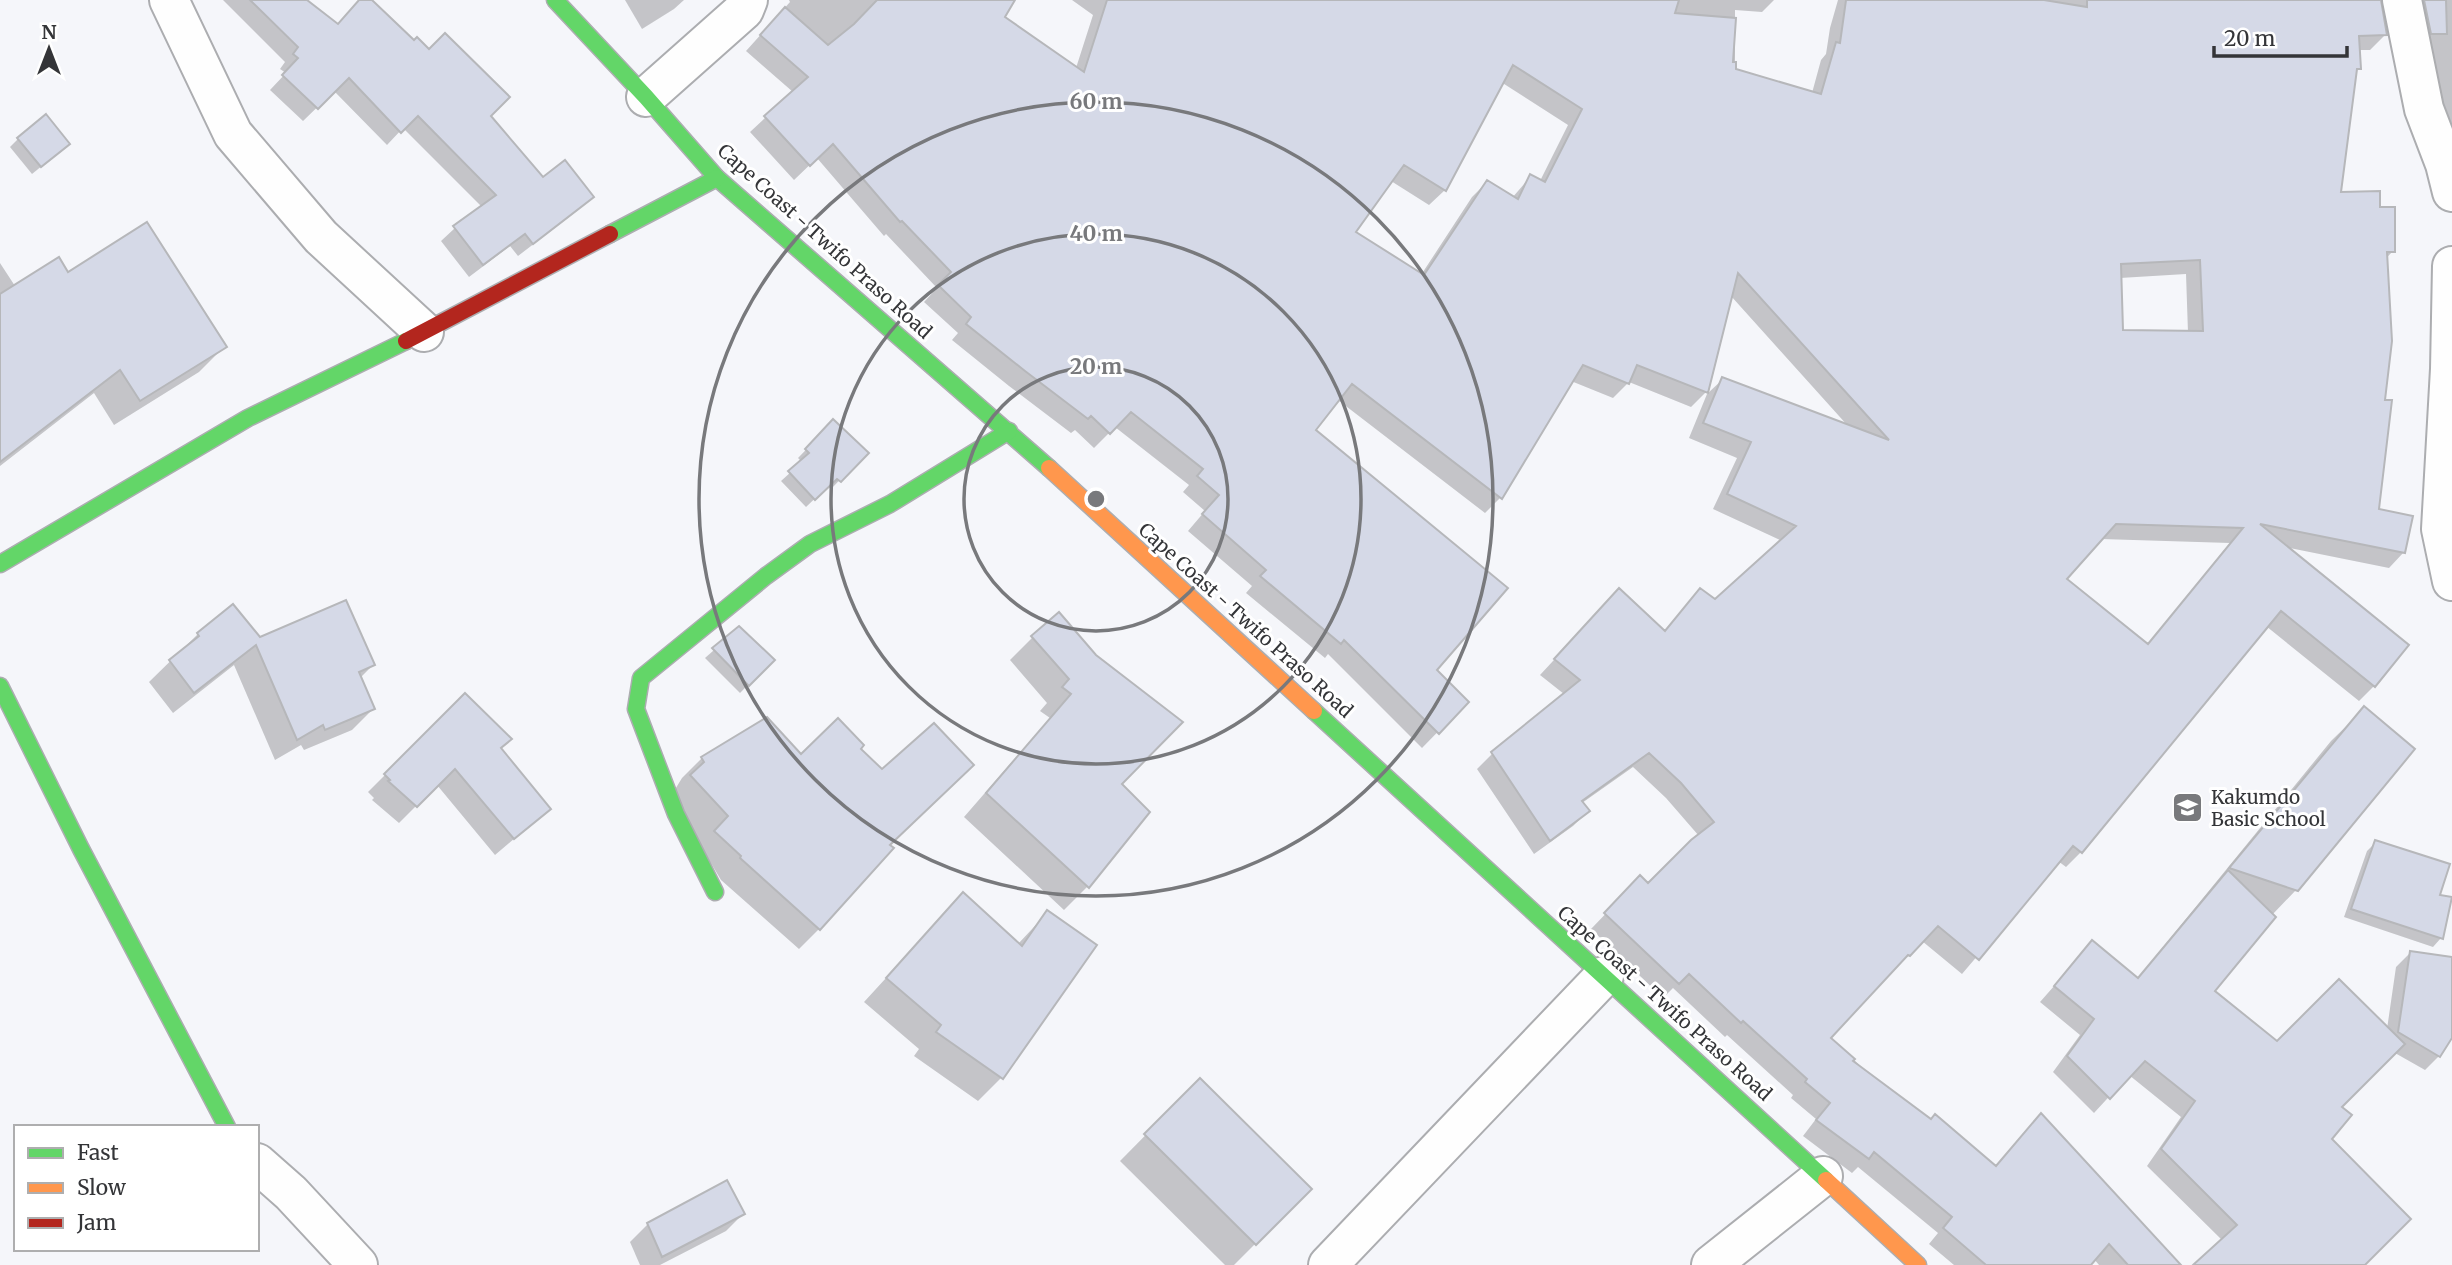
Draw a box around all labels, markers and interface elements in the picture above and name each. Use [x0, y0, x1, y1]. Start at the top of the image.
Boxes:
north arrow [14, 14, 84, 84]
scale bar [2214, 14, 2347, 58]
text: N [41, 20, 57, 44]
text: 20 m [2224, 25, 2276, 52]
text: 60 m [1070, 88, 1122, 115]
street label: Cape Coast - Twifo Praso Road [713, 138, 937, 344]
text: 40 m [1069, 220, 1123, 247]
text: 20 m [1070, 353, 1122, 380]
centre of rings [1084, 487, 1108, 511]
street label: Cape Coast - Twifo Praso Road [1134, 517, 1358, 723]
place label: Kakumdo Basic School [2211, 785, 2326, 831]
school or university icon: Kakumdo Basic School [2171, 791, 2205, 825]
street label: Cape Coast - Twifo Praso Road [1553, 900, 1777, 1106]
legend [14, 1125, 259, 1251]
text: Fast [77, 1139, 119, 1166]
text: Slow [77, 1174, 126, 1201]
text: Jam [76, 1209, 116, 1236]

